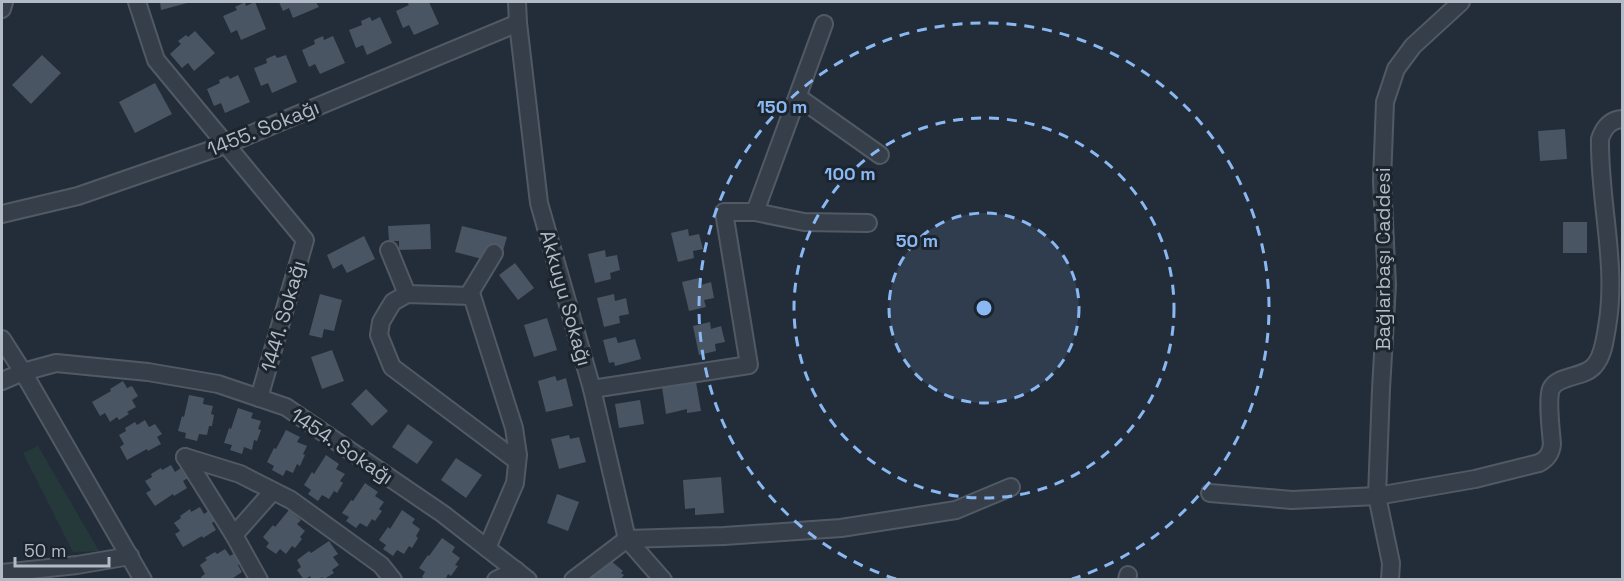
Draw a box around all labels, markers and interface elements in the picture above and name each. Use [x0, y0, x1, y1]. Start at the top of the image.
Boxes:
street label: 1455. Sokağı [203, 94, 323, 162]
text: 150 m [757, 95, 807, 118]
text: 100 m [824, 162, 876, 185]
street label: Bağlarbaşı Caddesi [1370, 167, 1396, 351]
street label: Akkuyu Sokağı [534, 227, 598, 369]
text: 50 m [896, 229, 938, 252]
street label: 1441. Sokağı [255, 257, 311, 375]
centre of rings [974, 298, 994, 318]
street label: 1454. Sokağı [285, 402, 399, 490]
scale bar [15, 530, 110, 568]
text: 50 m [24, 539, 66, 562]

